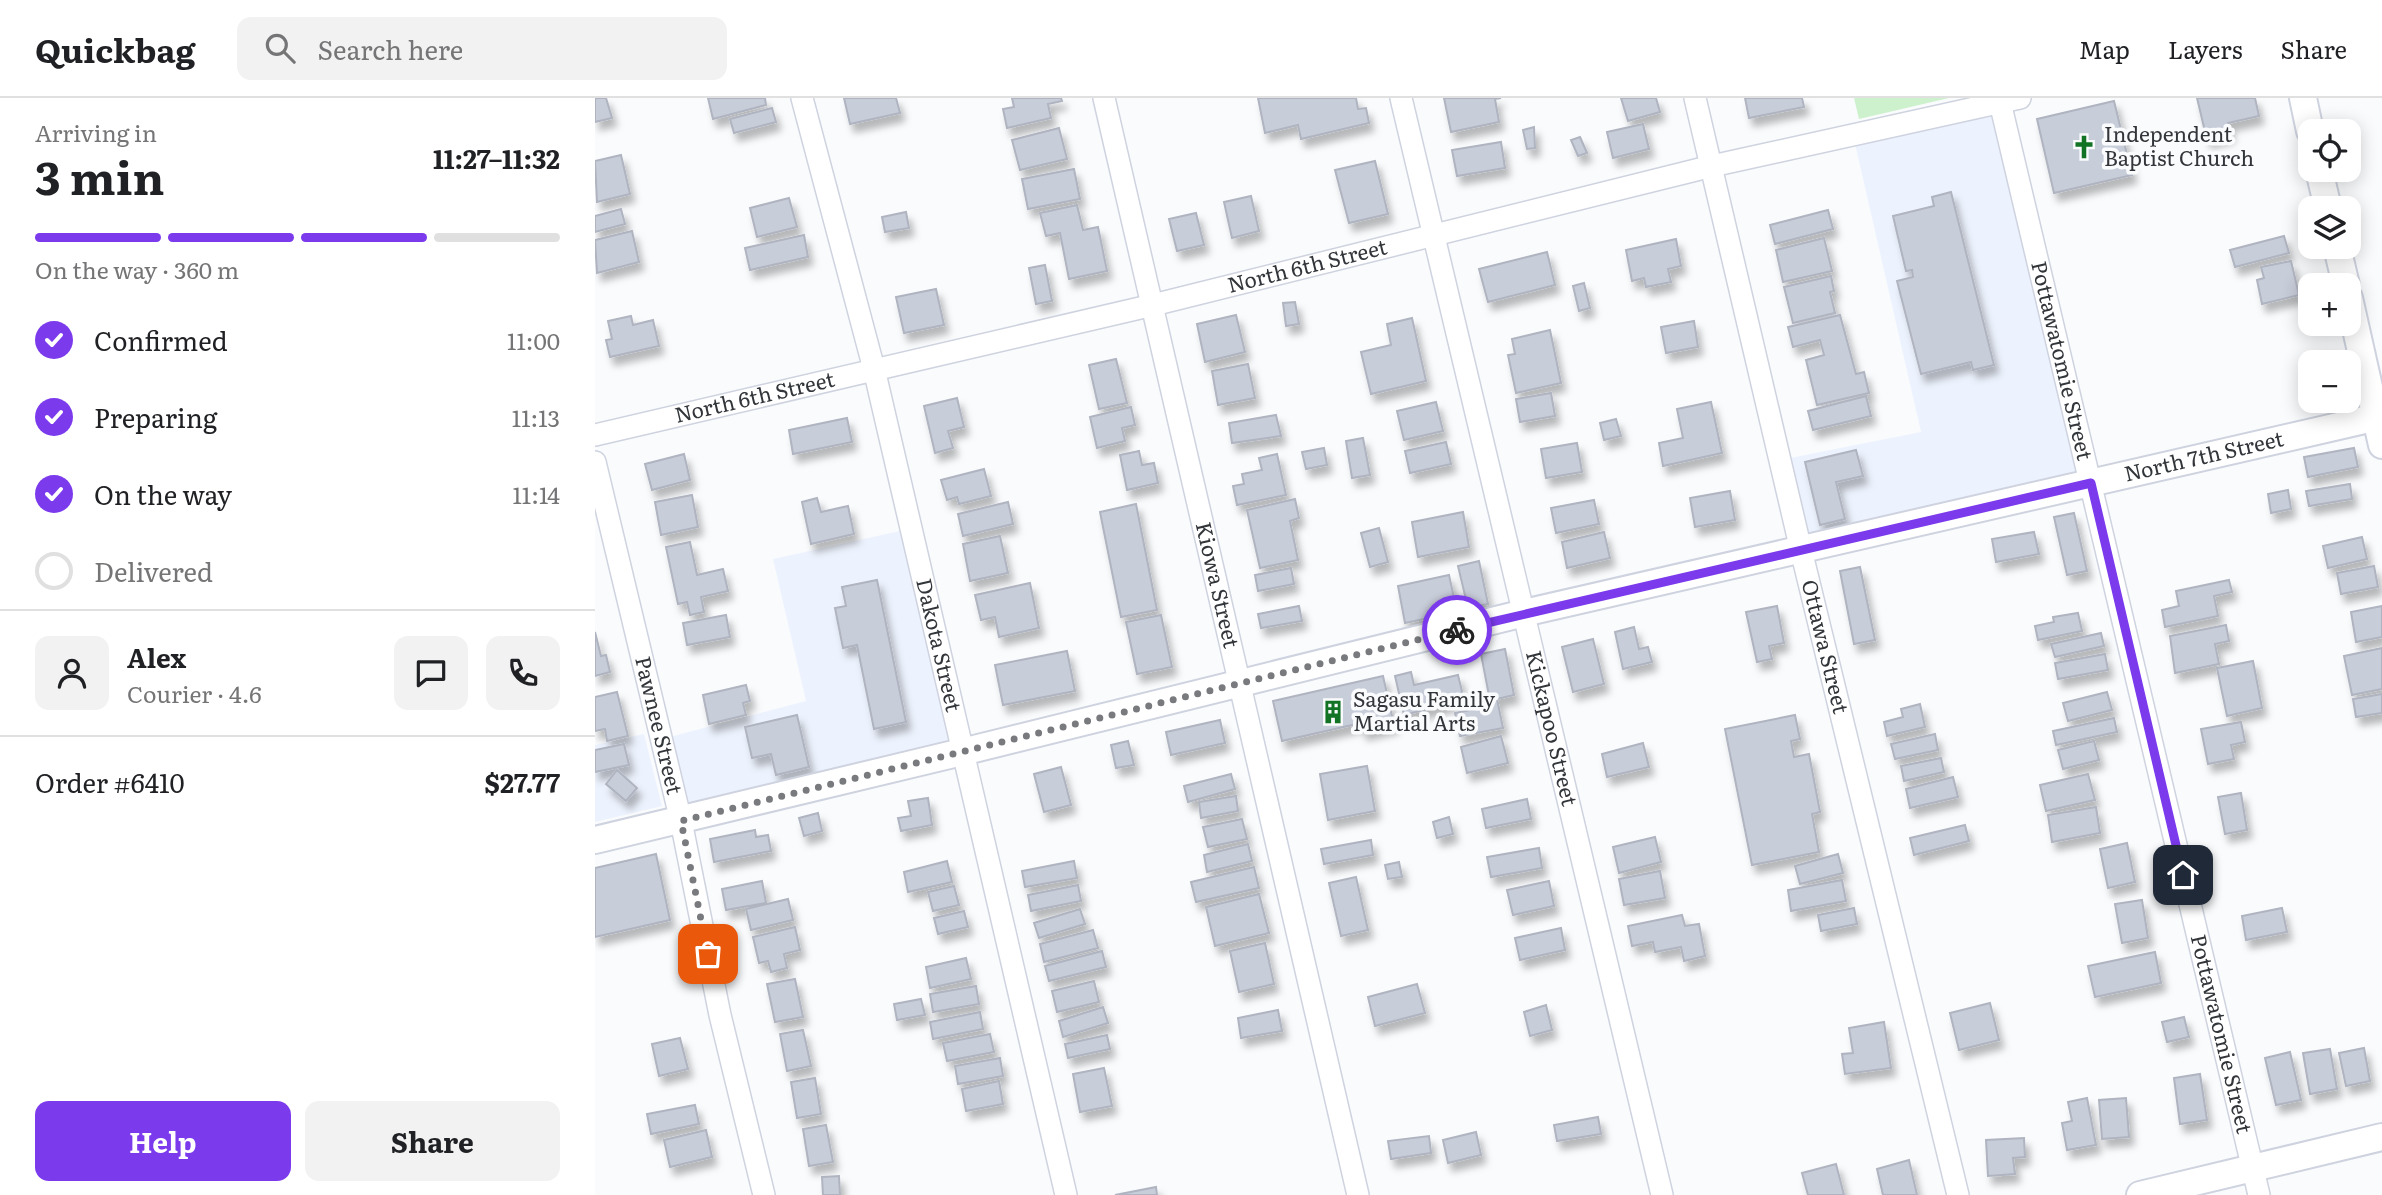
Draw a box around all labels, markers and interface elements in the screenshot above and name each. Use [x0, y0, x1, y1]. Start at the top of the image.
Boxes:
search box [237, 17, 727, 80]
text: Quickbag [35, 24, 195, 73]
icon: search [261, 29, 299, 67]
text: Search here [317, 29, 463, 68]
text: Map [2079, 31, 2130, 66]
text: Layers [2168, 31, 2242, 66]
text: Share [2280, 31, 2347, 66]
text: Arriving in [35, 115, 157, 149]
place label: Independent Baptist Church [2104, 117, 2254, 172]
map controls [2298, 119, 2361, 413]
button: locate [2298, 119, 2361, 182]
church icon: Independent Baptist Church [2070, 133, 2098, 161]
text: 11:27–11:32 [433, 138, 560, 177]
text: 3 min [35, 141, 165, 209]
button: layers [2298, 196, 2361, 259]
street label: North 6th Street [1224, 229, 1390, 299]
text: On the way · 360 m [35, 252, 239, 286]
street label: Pottawatomie Street [2025, 257, 2102, 463]
button: + [2298, 273, 2361, 336]
text: Confirmed [94, 320, 228, 359]
icon: check [35, 321, 73, 359]
text: 11:00 [507, 323, 560, 357]
button: − [2298, 350, 2361, 413]
street label: North 6th Street [671, 362, 838, 429]
text: Preparing [94, 397, 217, 436]
icon: check [35, 398, 73, 436]
text: 11:13 [512, 400, 560, 434]
street label: North 7th Street [2121, 421, 2287, 488]
text: On the way [94, 474, 232, 513]
icon: check [35, 475, 73, 513]
text: 11:14 [513, 477, 560, 511]
street label: Kiowa Street [1190, 518, 1249, 651]
text: Delivered [94, 551, 213, 590]
street label: Dakota Street [910, 575, 971, 715]
street label: Ottawa Street [1796, 576, 1858, 717]
courier [1422, 595, 1492, 665]
icon: bike [1438, 611, 1476, 649]
button: person [35, 636, 109, 710]
button: chat [394, 636, 468, 710]
button: phone [486, 636, 560, 710]
text: Alex [127, 637, 186, 676]
street label: Kickapoo Street [1520, 647, 1587, 809]
street label: Pawnee Street [629, 653, 692, 798]
text: Courier · 4.6 [127, 676, 262, 710]
place label: Sagasu Family Martial Arts [1353, 682, 1496, 737]
building icon: Sagasu Family Martial Arts [1319, 698, 1347, 726]
text: Order #6410 [35, 762, 185, 801]
text: $27.77 [485, 762, 560, 801]
pin [2153, 845, 2213, 905]
icon: home [2164, 856, 2202, 894]
pin [678, 924, 738, 984]
street label: Pottawatomie Street [2185, 931, 2262, 1137]
icon: bag [689, 935, 727, 973]
button: Help [35, 1101, 291, 1181]
button: Share [305, 1101, 560, 1181]

